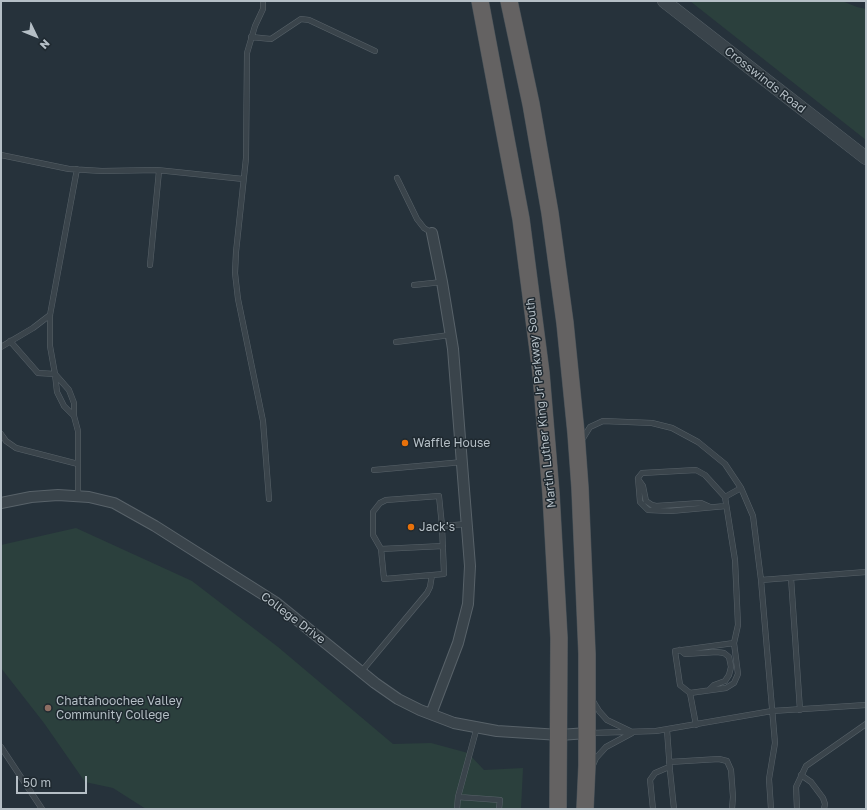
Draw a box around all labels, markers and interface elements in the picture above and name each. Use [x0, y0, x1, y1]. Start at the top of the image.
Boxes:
north arrow [16, 16, 56, 56]
text: N [38, 37, 53, 52]
street label: Crosswinds Road [722, 44, 808, 116]
street label: Martin Luther King Jr Parkway South [523, 297, 559, 509]
place label: Waffle House [413, 436, 490, 450]
marker: Waffle House [400, 438, 410, 448]
place label: Jack's [419, 520, 455, 534]
marker: Jack's [406, 522, 416, 532]
street label: College Drive [258, 589, 328, 647]
place label: Chattahoochee Valley Community College [56, 694, 182, 722]
marker: Chattahoochee Valley Community College [43, 703, 53, 713]
scale bar [18, 768, 89, 794]
text: 50 m [23, 775, 51, 790]

